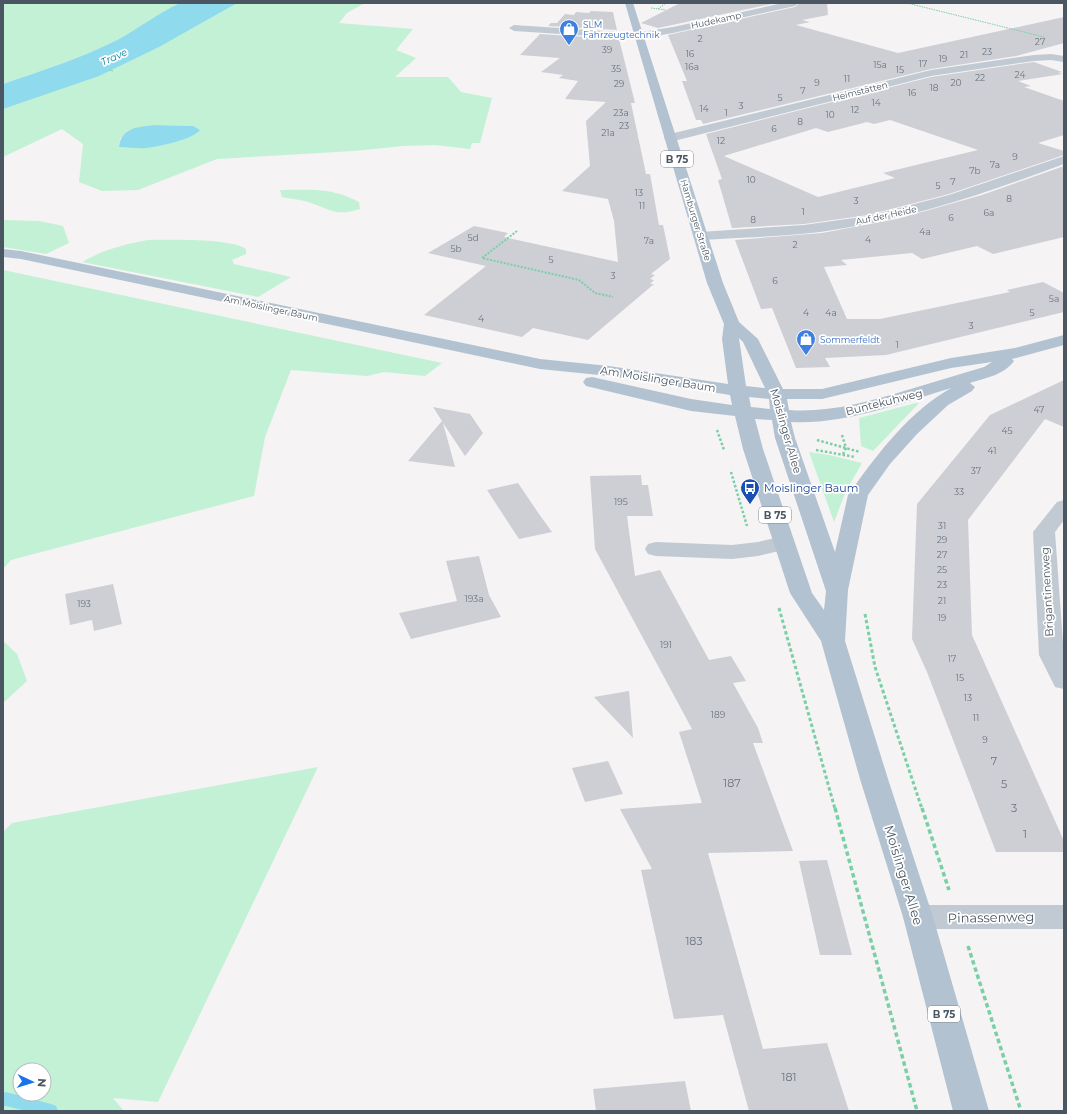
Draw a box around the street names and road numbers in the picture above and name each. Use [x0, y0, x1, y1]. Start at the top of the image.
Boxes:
street label: Hudekamp [690, 9, 742, 31]
street label: Heimstätten [831, 79, 889, 103]
road number: B 75 [661, 151, 693, 167]
street label: Hamburger Straße [678, 178, 714, 263]
street label: Auf der Heide [855, 203, 918, 227]
street label: Am Moislinger Baum [223, 293, 319, 323]
street label: Am Moislinger Baum [599, 363, 717, 395]
street label: Buntekuhweg [844, 386, 924, 418]
street label: Moislinger Allee [767, 387, 805, 475]
road number: B 75 [759, 507, 791, 523]
street label: Brigantinenweg [1038, 547, 1056, 637]
street label: Moislinger Allee [881, 823, 927, 927]
street label: Pinassenweg [948, 908, 1034, 926]
road number: B 75 [928, 1006, 960, 1022]

